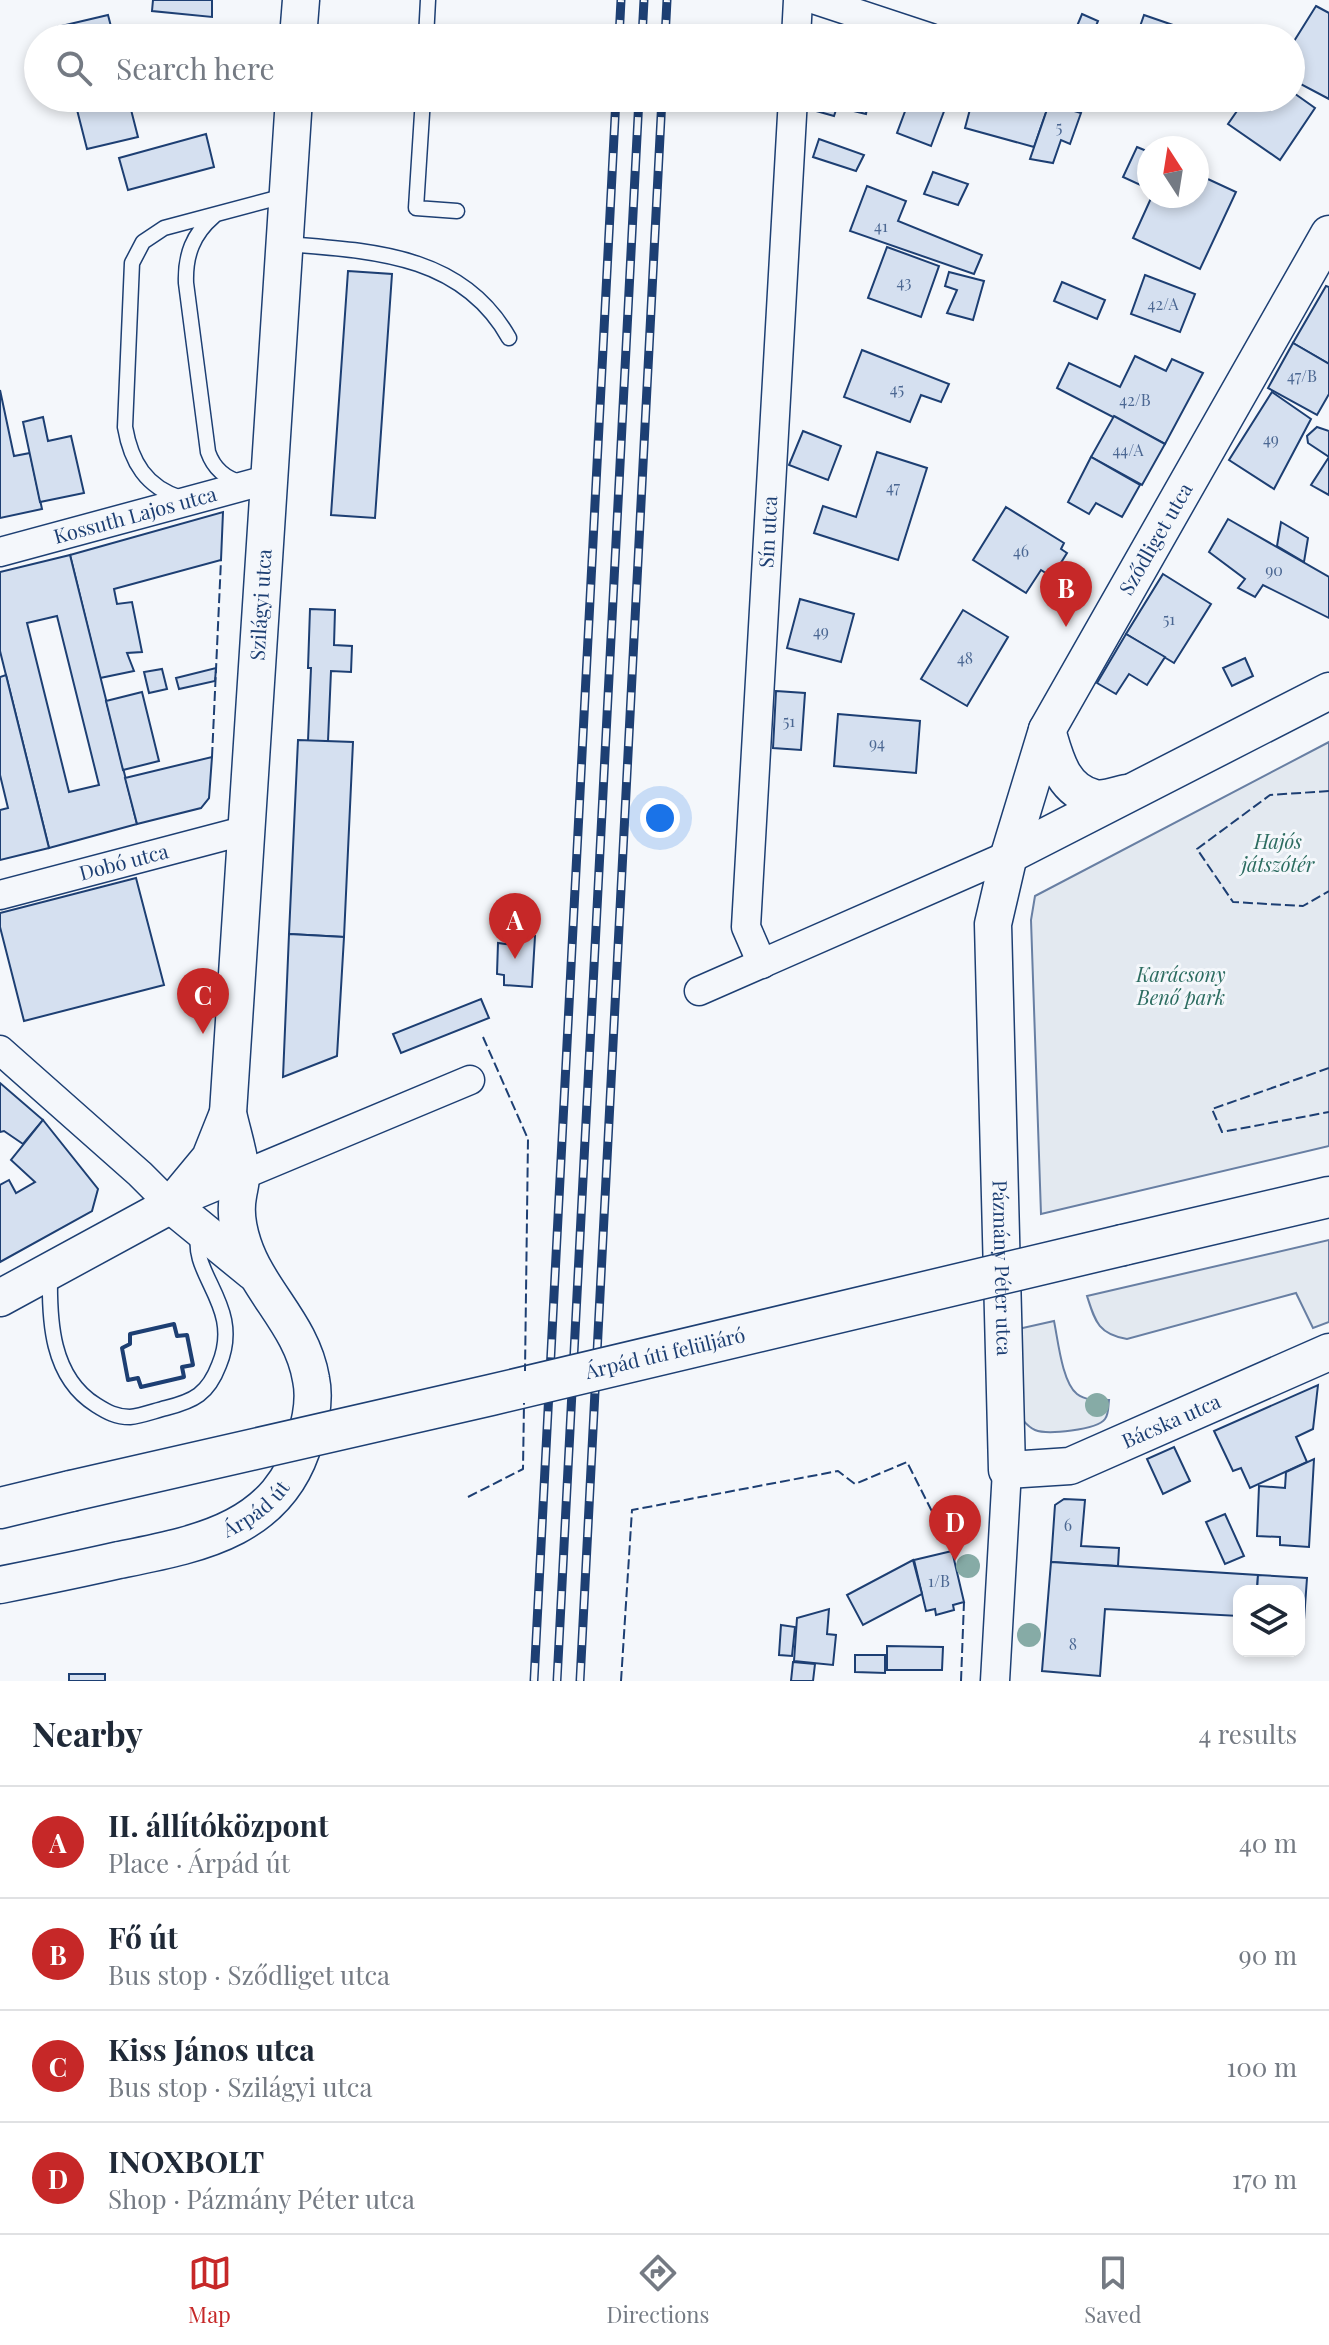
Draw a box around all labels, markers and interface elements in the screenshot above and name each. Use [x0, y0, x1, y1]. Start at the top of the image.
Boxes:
search box [24, 24, 1305, 112]
icon: search [52, 46, 96, 90]
text: Search here [116, 48, 275, 88]
house number: 5 [1056, 116, 1062, 137]
north arrow [1137, 136, 1209, 208]
house number: 41 [874, 215, 888, 236]
house number: 43 [897, 271, 911, 292]
house number: 42/A [1147, 293, 1179, 314]
house number: 47/B [1287, 365, 1317, 386]
house number: 45 [890, 378, 904, 399]
house number: 42/B [1119, 389, 1151, 410]
house number: 49 [1263, 428, 1279, 449]
house number: 44/A [1112, 439, 1145, 460]
house number: 47 [886, 476, 901, 497]
street label: Sződliget utca [1112, 477, 1198, 599]
street label: Kossuth Lajos utca [50, 479, 219, 549]
street label: Sín utca [751, 495, 782, 569]
house number: 46 [1013, 540, 1029, 561]
street label: Szilágyi utca [242, 548, 277, 661]
house number: 90 [1265, 559, 1283, 580]
pin: B [1040, 561, 1092, 627]
house number: 51 [1163, 608, 1175, 629]
house number: 49 [813, 620, 829, 641]
house number: 48 [957, 647, 973, 668]
house number: 51 [783, 710, 795, 731]
house number: 94 [869, 732, 885, 753]
your location [640, 798, 680, 838]
park label: Hajós játszótér [1239, 827, 1316, 877]
street label: Dobó utca [76, 836, 171, 886]
pin: A [489, 893, 541, 959]
park label: Karácsony Benő park [1135, 960, 1226, 1010]
pin: C [177, 968, 229, 1034]
street label: Pázmány Péter utca [988, 1180, 1019, 1356]
street label: Árpád úti felüljáró [581, 1320, 748, 1384]
street label: Bácska utca [1117, 1387, 1224, 1454]
street label: Árpád út [217, 1474, 295, 1543]
pin: D [929, 1495, 981, 1561]
house number: 6 [1064, 1514, 1072, 1535]
house number: 1/B [928, 1570, 950, 1591]
map controls [1233, 1585, 1305, 1657]
button: layers [1233, 1585, 1305, 1657]
house number: 8 [1069, 1633, 1077, 1654]
text: Nearby [32, 1710, 143, 1756]
text: 4 results [1198, 1716, 1297, 1751]
text: II. állítóközpont [108, 1805, 329, 1845]
text: A [49, 1825, 67, 1860]
text: 40 m [1239, 1825, 1297, 1860]
text: Place · Árpád út [108, 1845, 290, 1880]
text: Fő út [108, 1917, 178, 1957]
text: B [49, 1937, 67, 1972]
text: 90 m [1239, 1937, 1297, 1972]
text: Bus stop · Sződliget utca [108, 1957, 390, 1992]
text: Kiss János utca [108, 2029, 315, 2069]
text: C [49, 2049, 67, 2084]
text: 100 m [1227, 2049, 1297, 2084]
text: Bus stop · Szilágyi utca [108, 2069, 372, 2104]
text: INOXBOLT [108, 2141, 264, 2181]
text: D [48, 2161, 68, 2196]
text: 170 m [1232, 2161, 1297, 2196]
text: Shop · Pázmány Péter utca [108, 2181, 415, 2216]
tab: Map [188, 2251, 232, 2329]
tab: Directions [607, 2251, 709, 2329]
tab: Saved [1084, 2251, 1142, 2329]

